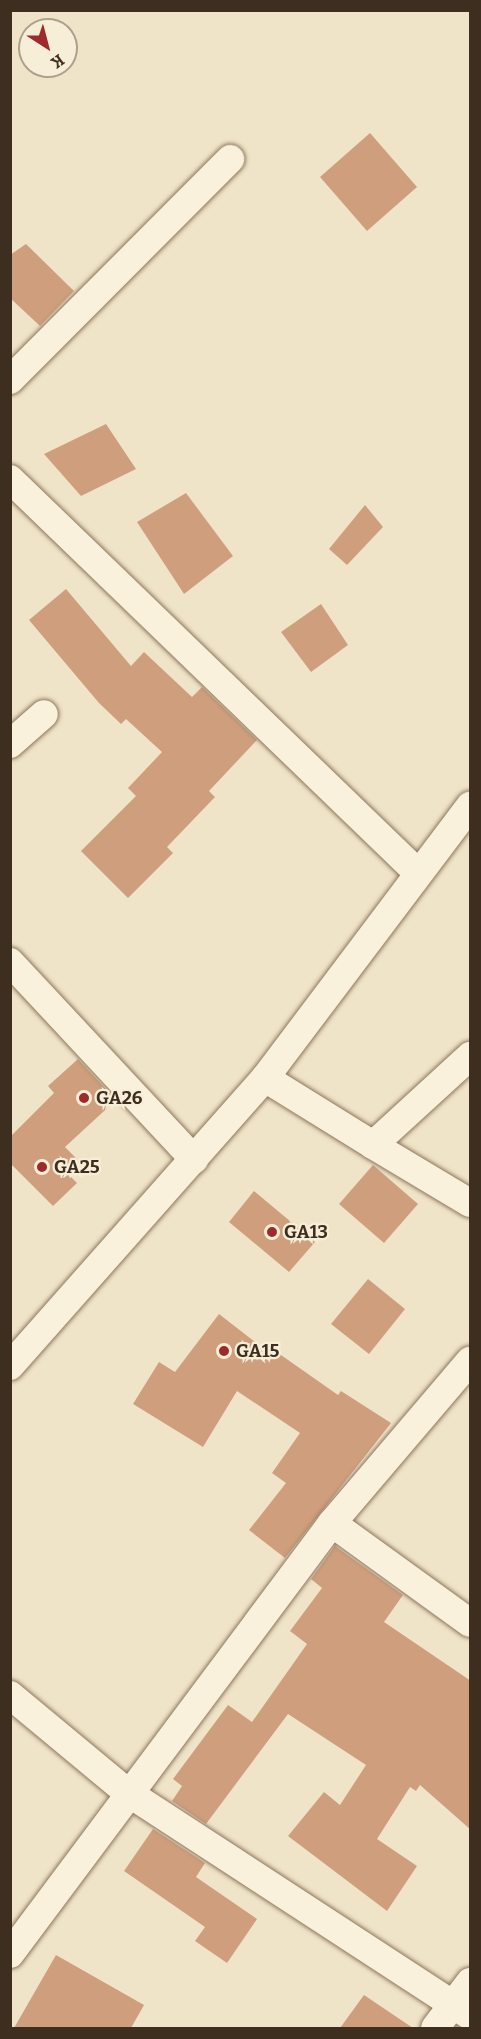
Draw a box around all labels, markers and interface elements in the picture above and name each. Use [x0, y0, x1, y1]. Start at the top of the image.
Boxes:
north arrow [18, 18, 78, 78]
text: K [47, 50, 68, 72]
place label: GA26 [96, 1087, 142, 1109]
marker: GA26 [77, 1091, 91, 1105]
place label: GA25 [54, 1156, 100, 1178]
marker: GA25 [35, 1160, 49, 1174]
place label: GA13 [284, 1221, 328, 1243]
marker: GA13 [265, 1225, 279, 1239]
place label: GA15 [236, 1340, 279, 1362]
marker: GA15 [217, 1344, 231, 1358]

